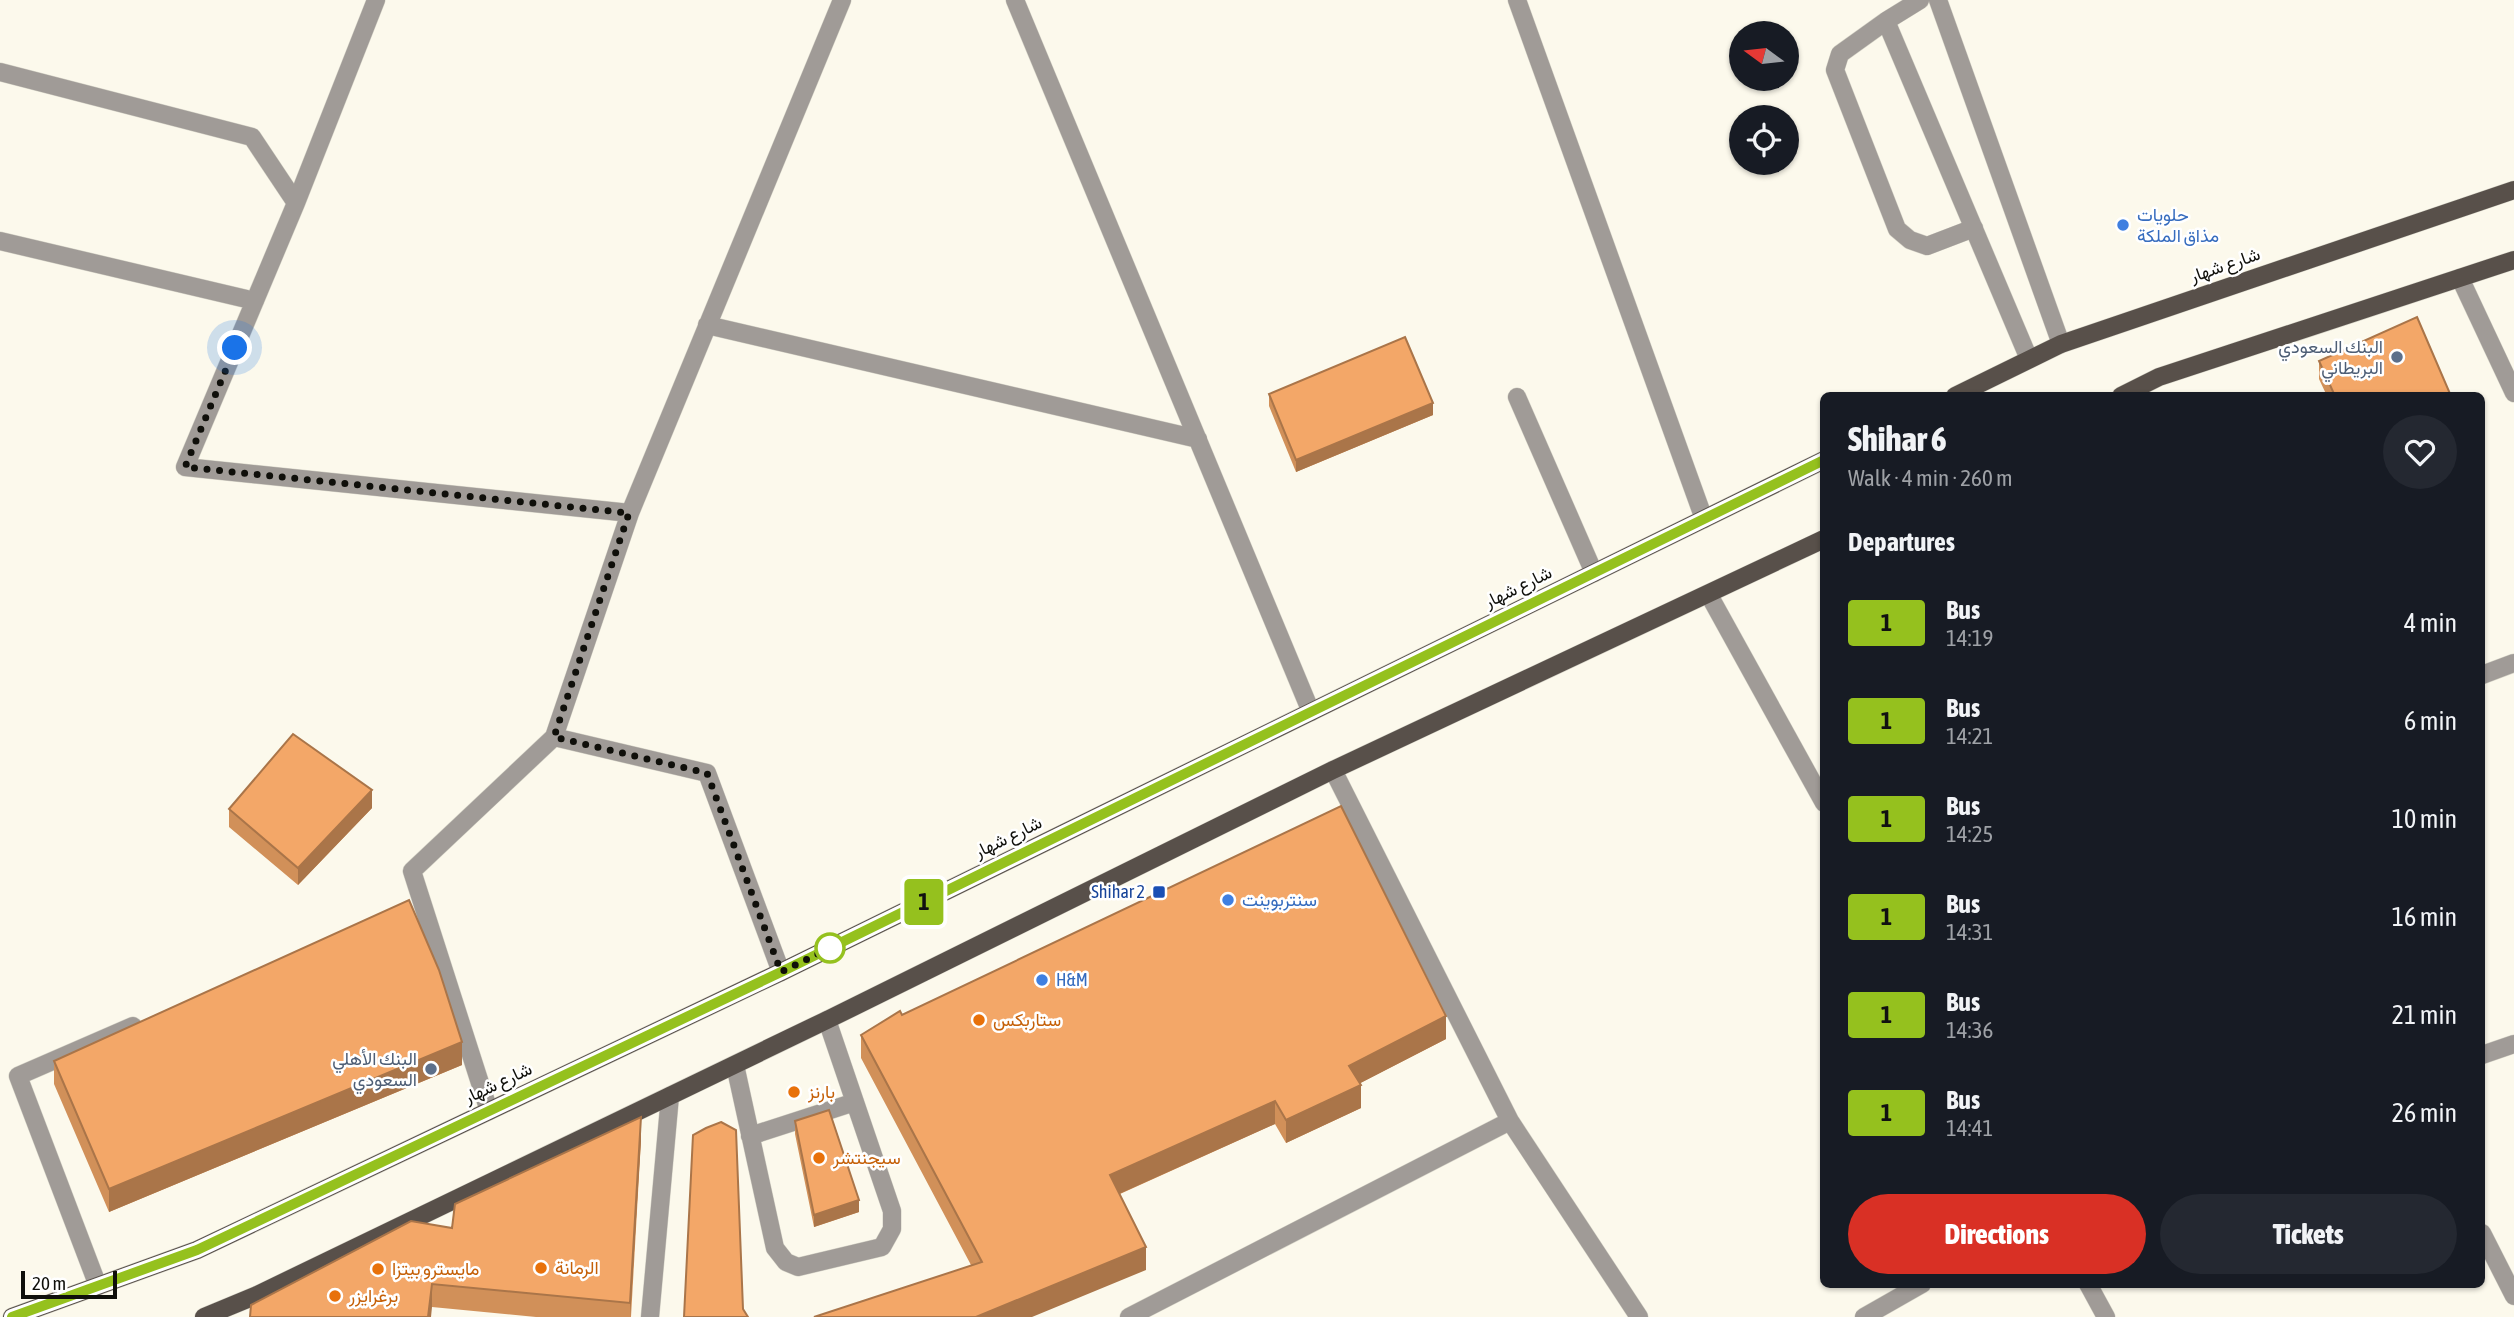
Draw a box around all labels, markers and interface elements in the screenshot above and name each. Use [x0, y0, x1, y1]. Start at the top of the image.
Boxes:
north arrow [1729, 21, 1799, 91]
map controls [1729, 21, 1799, 175]
button: locate [1729, 105, 1799, 175]
place label: حلويات مذاق الملكة [2137, 204, 2219, 246]
marker: حلويات مذاق الملكة [2115, 217, 2131, 233]
street label: شارع شهار [2186, 243, 2263, 289]
your location [217, 330, 252, 365]
place label: البنك السعودي البريطاني [2278, 336, 2383, 383]
marker: البنك السعودي البريطاني [2389, 349, 2405, 365]
button: heart [2383, 415, 2457, 489]
text: Shihar 6 [1848, 420, 1947, 458]
text: Walk · 4 min · 260 m [1848, 465, 2012, 491]
text: Departures [1848, 527, 1955, 557]
street label: شارع شهار [1480, 561, 1556, 614]
text: Bus [1946, 595, 1980, 625]
text: 4 min [2404, 608, 2457, 638]
text: 1 [1881, 609, 1892, 636]
text: 14:19 [1946, 625, 1993, 651]
text: Bus [1946, 693, 1980, 723]
text: 6 min [2404, 706, 2457, 736]
text: 1 [1881, 707, 1892, 734]
text: 14:21 [1946, 723, 1993, 749]
text: Bus [1946, 791, 1980, 821]
text: 10 min [2392, 804, 2457, 834]
text: 1 [1881, 805, 1892, 832]
street label: شارع شهار [970, 811, 1046, 864]
text: 14:25 [1946, 821, 1993, 847]
line badge: 1 [901, 879, 947, 925]
place label: Shihar 2 [1091, 881, 1145, 902]
marker: Shihar 2 [1151, 884, 1167, 900]
text: 1 [918, 888, 930, 915]
place label: سنتربوينت [1242, 889, 1317, 911]
text: Bus [1946, 889, 1980, 919]
marker: سنتربوينت [1220, 892, 1236, 908]
text: 16 min [2392, 902, 2457, 932]
text: 1 [1881, 903, 1892, 930]
text: 14:31 [1946, 919, 1993, 945]
unlabelled marker [815, 933, 845, 963]
place label: H&M [1056, 969, 1088, 990]
marker: H&M [1034, 972, 1050, 988]
text: Bus [1946, 987, 1980, 1017]
text: 21 min [2392, 1000, 2457, 1030]
text: 1 [1881, 1001, 1892, 1028]
place label: ستاربكس [993, 1009, 1061, 1031]
marker: ستاربكس [971, 1012, 987, 1028]
text: 14:36 [1946, 1017, 1993, 1043]
place label: البنك الأهلي السعودي [332, 1048, 417, 1095]
street label: شارع شهار [459, 1058, 536, 1110]
marker: البنك الأهلي السعودي [423, 1061, 439, 1077]
place label: بارنز [807, 1081, 835, 1103]
marker: بارنز [786, 1084, 802, 1100]
text: Bus [1946, 1085, 1980, 1115]
text: 26 min [2392, 1098, 2457, 1128]
text: 1 [1881, 1099, 1892, 1126]
text: 14:41 [1946, 1115, 1993, 1141]
place label: سيجنتشر [832, 1147, 901, 1169]
marker: سيجنتشر [811, 1150, 827, 1166]
button: Directions [1848, 1194, 2146, 1274]
button: Tickets [2160, 1194, 2457, 1274]
place label: الرمانة [555, 1257, 599, 1279]
place label: مايسترو بيتزا [392, 1258, 479, 1280]
marker: الرمانة [533, 1260, 549, 1276]
marker: مايسترو بيتزا [370, 1261, 386, 1277]
scale bar [21, 1268, 117, 1300]
text: 20 m [32, 1272, 66, 1294]
place label: برغرايزر [348, 1285, 398, 1307]
marker: برغرايزر [327, 1288, 343, 1304]

